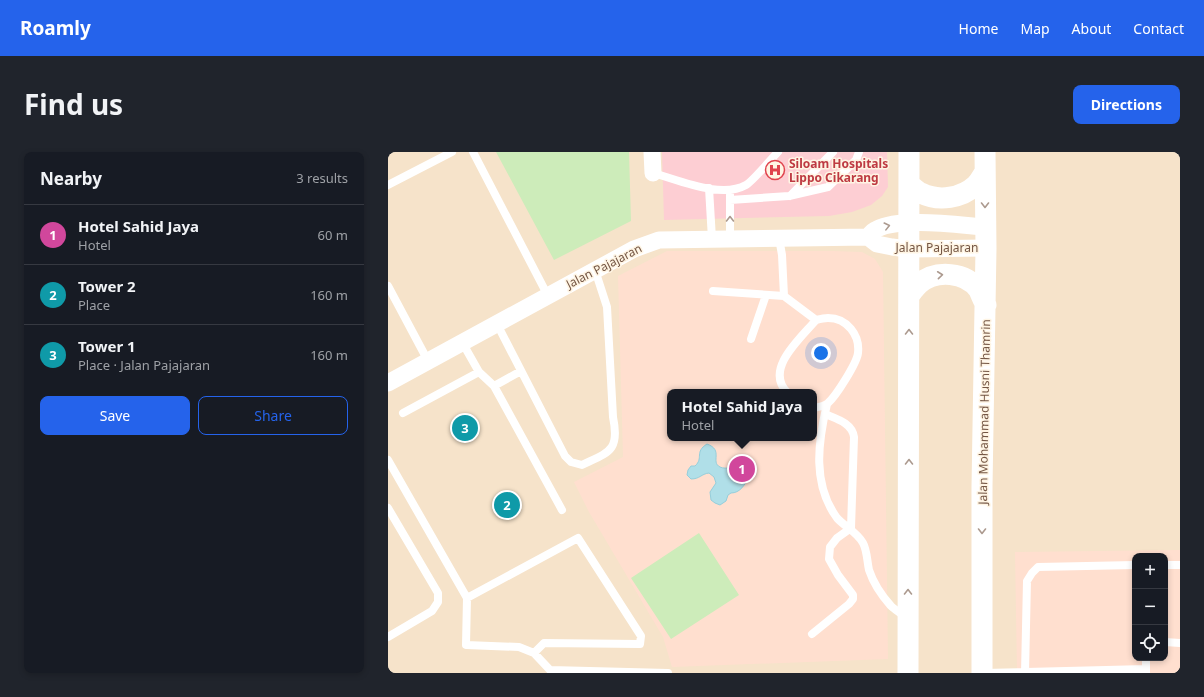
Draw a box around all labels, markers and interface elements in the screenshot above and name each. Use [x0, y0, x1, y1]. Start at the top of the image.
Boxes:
text: Roamly [20, 15, 91, 41]
text: Home [959, 19, 998, 38]
text: Map [1020, 19, 1050, 38]
text: About [1072, 19, 1111, 38]
text: Contact [1133, 19, 1184, 38]
text: Find us [24, 85, 123, 123]
button: Directions [1073, 85, 1180, 124]
place label: Siloam Hospitals Lippo Cikarang [789, 155, 888, 186]
hospital icon: Siloam Hospitals Lippo Cikarang [764, 159, 786, 181]
text: Nearby [40, 167, 102, 190]
text: 3 results [296, 169, 348, 187]
one-way arrow [981, 202, 989, 208]
text: Hotel Sahid Jaya [78, 216, 199, 236]
one-way arrow [726, 216, 734, 222]
one-way arrow [883, 222, 890, 231]
text: 1 [49, 226, 57, 244]
text: 60 m [318, 226, 348, 244]
text: Hotel [78, 236, 111, 254]
street label: Jalan Pajajaran [895, 239, 978, 256]
street label: Jalan Pajajaran [562, 240, 645, 293]
one-way arrow [937, 271, 943, 280]
text: Tower 2 [78, 276, 136, 296]
text: 2 [49, 286, 57, 304]
text: 160 m [310, 286, 348, 304]
text: Place [78, 296, 110, 314]
street label: Jalan Mohammad Husni Thamrin [974, 319, 994, 506]
one-way arrow [905, 329, 913, 335]
text: Tower 1 [78, 336, 136, 356]
your location [811, 343, 831, 363]
text: 3 [49, 346, 57, 364]
text: 160 m [310, 346, 348, 364]
text: Place · Jalan Pajajaran [78, 356, 210, 374]
popup [667, 389, 817, 441]
button: Save [40, 396, 190, 435]
button: Share [198, 396, 348, 435]
text: Hotel Sahid Jaya [681, 396, 803, 416]
pin: 3 [452, 413, 478, 443]
text: Hotel [681, 416, 714, 434]
pin: 1 [729, 454, 755, 484]
one-way arrow [905, 459, 913, 465]
pin: 2 [494, 490, 520, 520]
one-way arrow [978, 528, 986, 534]
map controls [1132, 553, 1168, 661]
button: + [1132, 553, 1168, 589]
one-way arrow [904, 589, 912, 595]
button: − [1132, 589, 1168, 625]
button: locate [1132, 625, 1168, 661]

